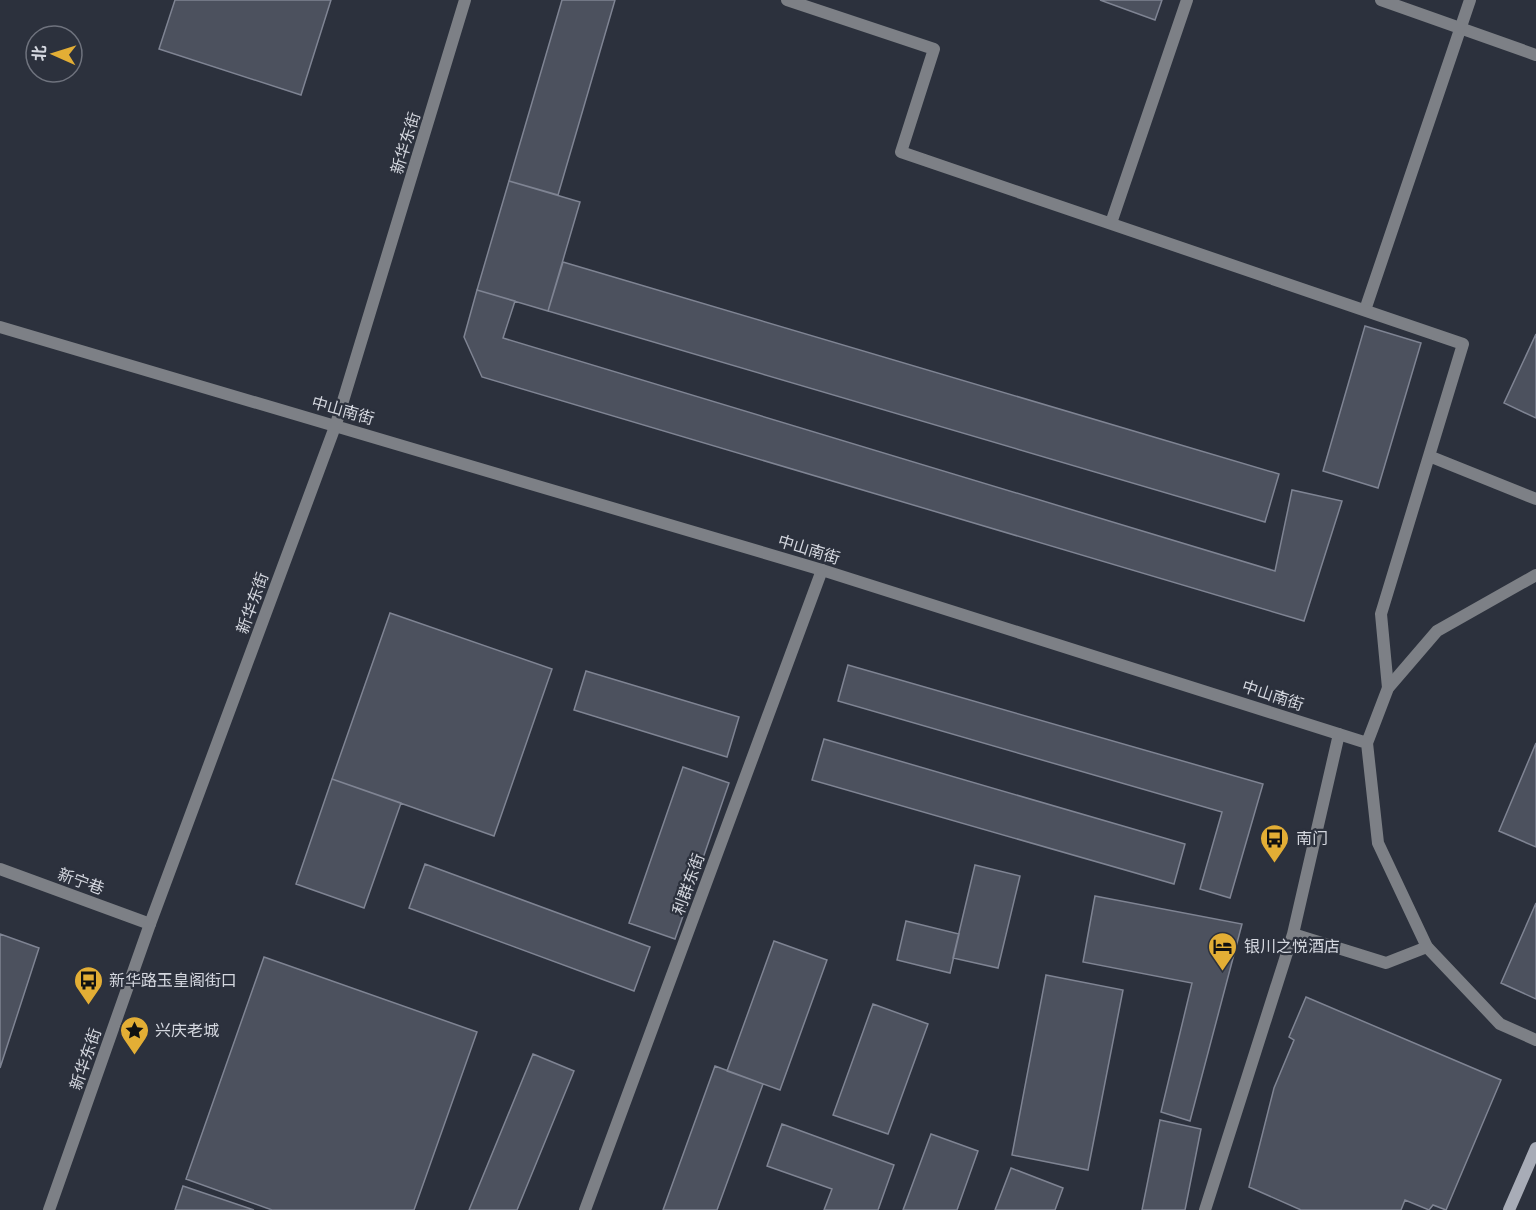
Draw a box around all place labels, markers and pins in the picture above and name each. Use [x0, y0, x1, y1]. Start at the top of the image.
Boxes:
bus stop icon: 南门 [1259, 822, 1291, 864]
place label: 南门 [1296, 827, 1328, 849]
hotel icon: 银川之悦酒店 [1207, 930, 1239, 972]
place label: 银川之悦酒店 [1244, 935, 1340, 957]
bus stop icon: 新华路玉皇阁街口 [72, 964, 104, 1006]
place label: 新华路玉皇阁街口 [109, 969, 237, 991]
place icon: 兴庆老城 [118, 1014, 150, 1056]
place label: 兴庆老城 [155, 1019, 219, 1041]

